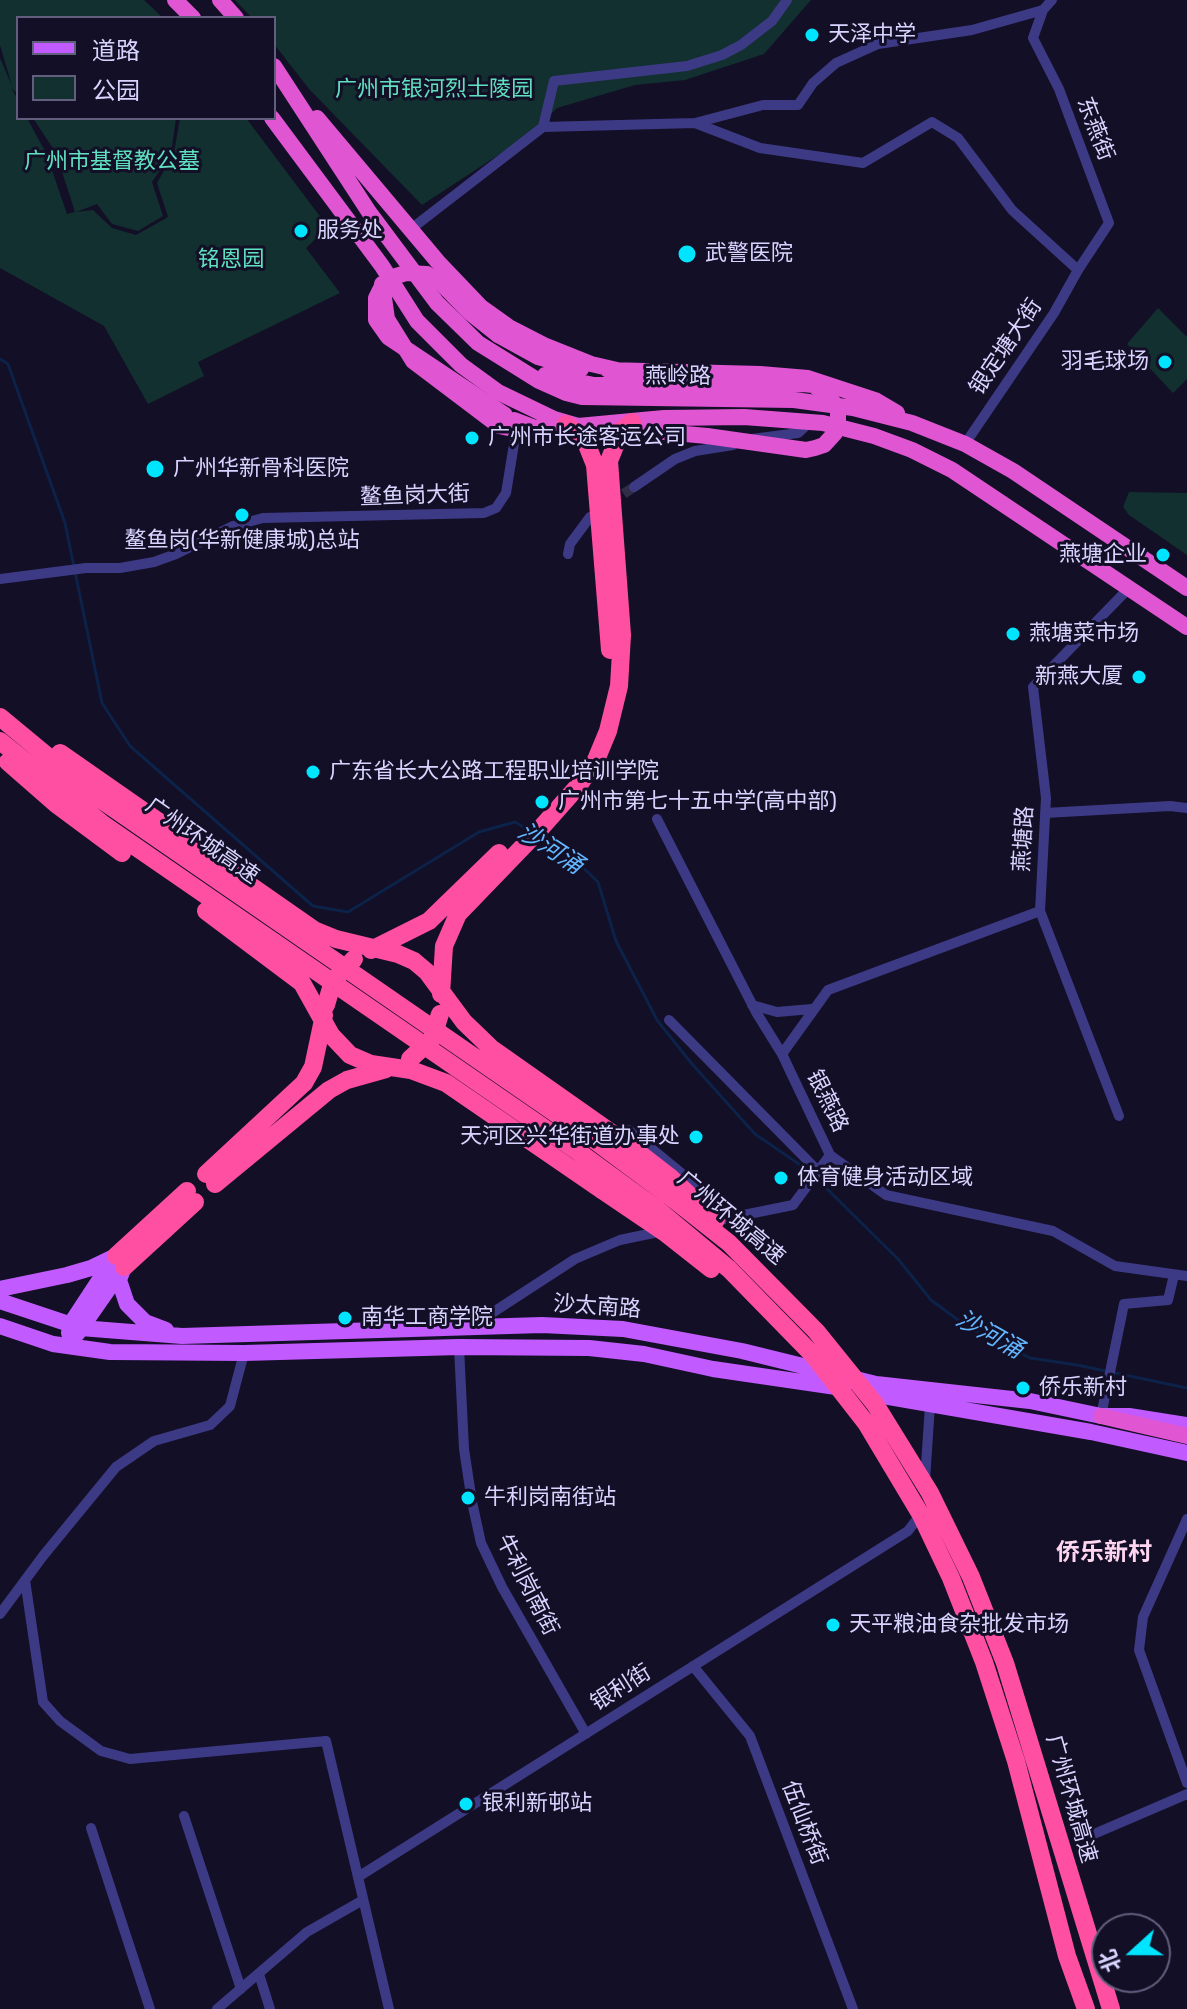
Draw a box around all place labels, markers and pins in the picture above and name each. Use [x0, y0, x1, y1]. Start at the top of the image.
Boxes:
place label: 天泽中学 [828, 22, 916, 48]
marker: 天泽中学 [803, 26, 821, 44]
place label: 服务处 [317, 218, 383, 244]
marker: 服务处 [292, 222, 310, 240]
place label: 武警医院 [705, 241, 793, 267]
marker: 武警医院 [676, 243, 698, 265]
place label: 羽毛球场 [1061, 349, 1149, 375]
marker: 羽毛球场 [1156, 353, 1174, 371]
place label: 广州市长途客运公司 [488, 425, 686, 451]
marker: 广州市长途客运公司 [463, 429, 481, 447]
place label: 广州华新骨科医院 [173, 456, 349, 482]
marker: 广州华新骨科医院 [144, 458, 166, 480]
marker: 鳌鱼岗(华新健康城)总站 [233, 506, 251, 524]
place label: 鳌鱼岗(华新健康城)总站 [125, 528, 359, 554]
place label: 燕塘企业 [1059, 542, 1147, 568]
marker: 燕塘企业 [1154, 546, 1172, 564]
place label: 燕塘菜市场 [1029, 621, 1139, 647]
marker: 燕塘菜市场 [1004, 625, 1022, 643]
place label: 新燕大厦 [1035, 664, 1123, 690]
marker: 新燕大厦 [1130, 668, 1148, 686]
place label: 广东省长大公路工程职业培训学院 [329, 759, 659, 785]
marker: 广东省长大公路工程职业培训学院 [304, 763, 322, 781]
place label: 广州市第七十五中学(高中部) [558, 789, 837, 815]
marker: 广州市第七十五中学(高中部) [533, 793, 551, 811]
place label: 天河区兴华街道办事处 [460, 1124, 680, 1150]
marker: 天河区兴华街道办事处 [687, 1128, 705, 1146]
place label: 体育健身活动区域 [797, 1165, 973, 1191]
marker: 体育健身活动区域 [772, 1169, 790, 1187]
place label: 南华工商学院 [361, 1305, 493, 1331]
marker: 南华工商学院 [336, 1309, 354, 1327]
place label: 侨乐新村 [1039, 1375, 1127, 1401]
marker: 侨乐新村 [1014, 1379, 1032, 1397]
place label: 牛利岗南街站 [484, 1485, 616, 1511]
marker: 牛利岗南街站 [459, 1489, 477, 1507]
place label: 天平粮油食杂批发市场 [849, 1612, 1069, 1638]
marker: 天平粮油食杂批发市场 [824, 1616, 842, 1634]
place label: 银利新邨站 [482, 1791, 592, 1817]
marker: 银利新邨站 [457, 1795, 475, 1813]

